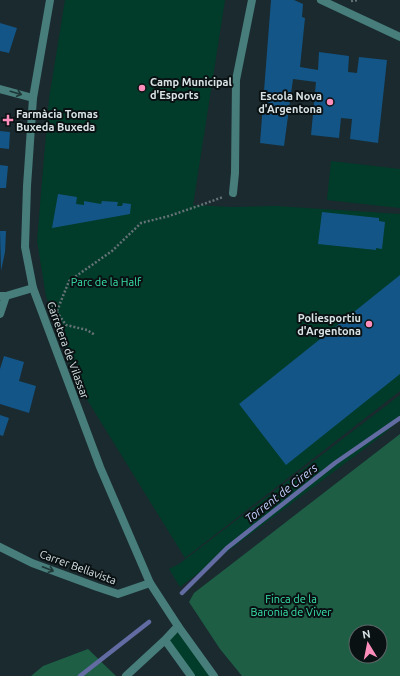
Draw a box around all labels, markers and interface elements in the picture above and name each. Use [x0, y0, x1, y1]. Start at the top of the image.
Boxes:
place label: Camp Municipal d'Esports [150, 76, 233, 101]
marker: Camp Municipal d'Esports [137, 83, 147, 93]
one-way arrow [10, 90, 23, 97]
place label: Escola Nova d'Argentona [258, 90, 322, 115]
marker: Escola Nova d'Argentona [325, 97, 335, 107]
place label: Farmàcia Tomas Buxeda Buxeda [16, 108, 98, 133]
marker: Farmàcia Tomas Buxeda Buxeda [3, 115, 13, 125]
park label: Parc de la Half [71, 276, 142, 288]
street label: Carretera de Vilassar [45, 300, 91, 401]
place label: Poliesportiu d'Argentona [297, 312, 361, 337]
marker: Poliesportiu d'Argentona [364, 319, 374, 329]
water label: Torrent de Cirers [242, 461, 320, 525]
street label: Carrer Bellavista [38, 548, 118, 586]
one-way arrow [42, 565, 54, 573]
park label: Finca de la Baronia de Viver [251, 593, 332, 618]
north arrow [348, 624, 388, 664]
text: N [361, 628, 371, 641]

